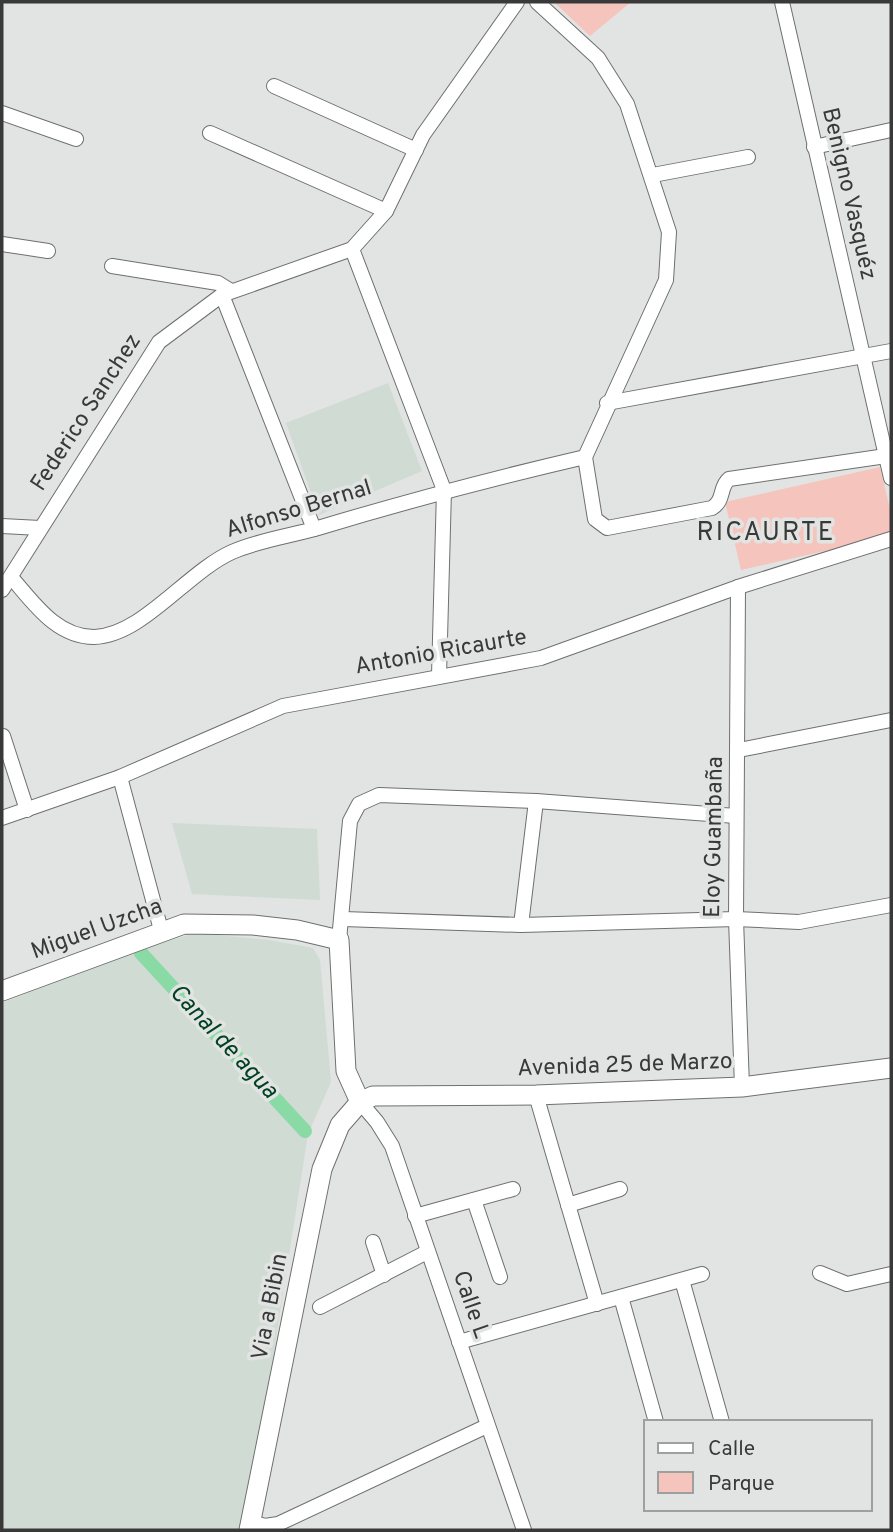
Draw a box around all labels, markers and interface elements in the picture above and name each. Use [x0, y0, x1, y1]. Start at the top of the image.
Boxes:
street label: Benigno Vasquéz [814, 105, 882, 283]
street label: Federico Sanchez [25, 329, 149, 497]
street label: Alfonso Bernal [223, 474, 375, 546]
district label: RICAURTE [697, 517, 835, 550]
street label: Antonio Ricaurte [353, 624, 529, 682]
street label: Eloy Guambaña [699, 756, 731, 918]
street label: Miguel Uzcha [27, 893, 167, 967]
water label: Canal de agua [162, 978, 284, 1106]
street label: Avenida 25 de Marzo [517, 1048, 733, 1084]
street label: Via a Bibin [246, 1251, 296, 1363]
street label: Calle L [445, 1267, 495, 1343]
legend [644, 1420, 872, 1511]
text: Calle [708, 1436, 755, 1463]
text: Parque [708, 1471, 775, 1498]

